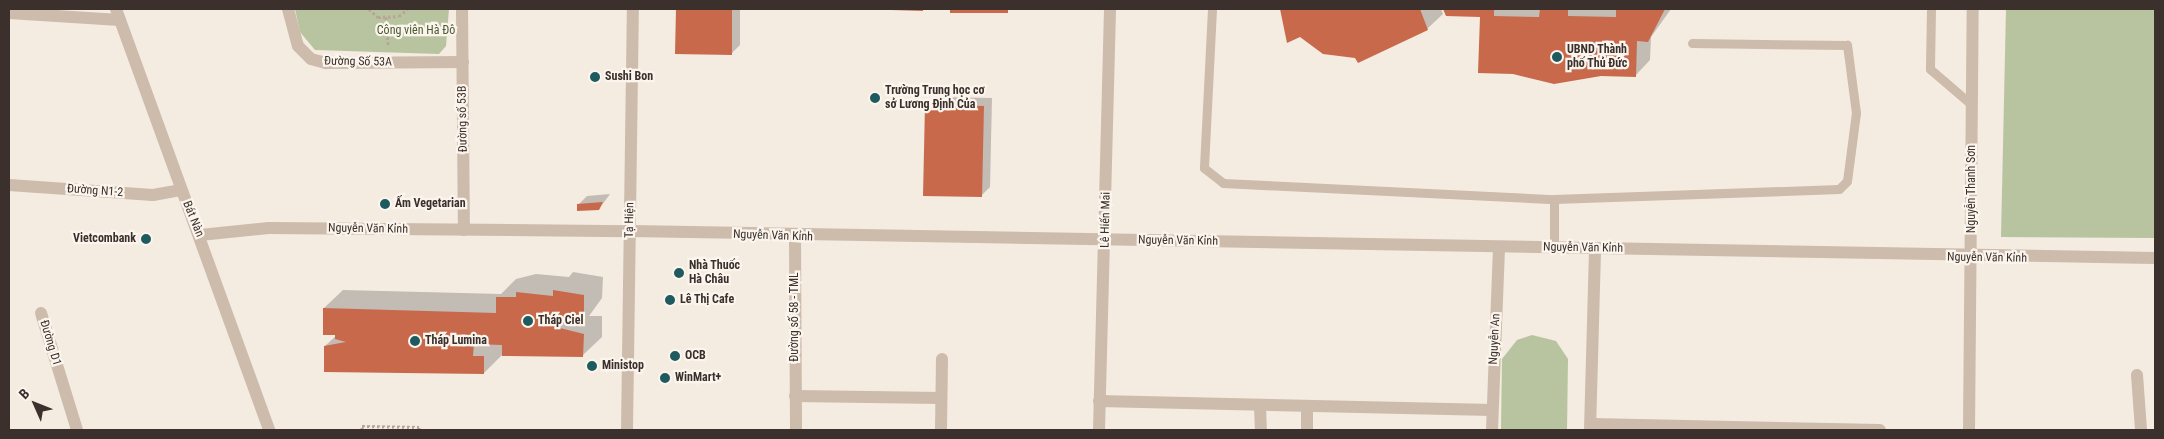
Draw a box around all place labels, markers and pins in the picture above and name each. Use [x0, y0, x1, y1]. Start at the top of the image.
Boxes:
place label: UBND Thành phố Thủ Đức [1567, 43, 1628, 71]
marker: UBND Thành phố Thủ Đức [1551, 51, 1563, 63]
place label: Sushi Bon [605, 70, 653, 84]
marker: Sushi Bon [589, 71, 601, 83]
place label: Trường Trung học cơ sở Lương Định Của [885, 84, 985, 112]
marker: Trường Trung học cơ sở Lương Định Của [869, 92, 881, 104]
place label: Ấm Vegetarian [395, 197, 466, 211]
marker: Ấm Vegetarian [379, 198, 391, 210]
place label: Vietcombank [73, 232, 136, 246]
marker: Vietcombank [140, 233, 152, 245]
place label: Nhà Thuốc Hà Châu [689, 259, 740, 287]
marker: Nhà Thuốc Hà Châu [673, 267, 685, 279]
place label: Lê Thị Cafe [680, 293, 734, 307]
marker: Lê Thị Cafe [664, 294, 676, 306]
place label: Tháp Ciel [538, 314, 583, 328]
marker: Tháp Ciel [522, 315, 534, 327]
place label: Tháp Lumina [425, 334, 487, 348]
marker: Tháp Lumina [409, 335, 421, 347]
place label: OCB [685, 349, 706, 363]
marker: OCB [669, 350, 681, 362]
place label: Ministop [602, 359, 644, 373]
marker: Ministop [586, 360, 598, 372]
place label: WinMart+ [675, 371, 721, 385]
marker: WinMart+ [659, 372, 671, 384]

